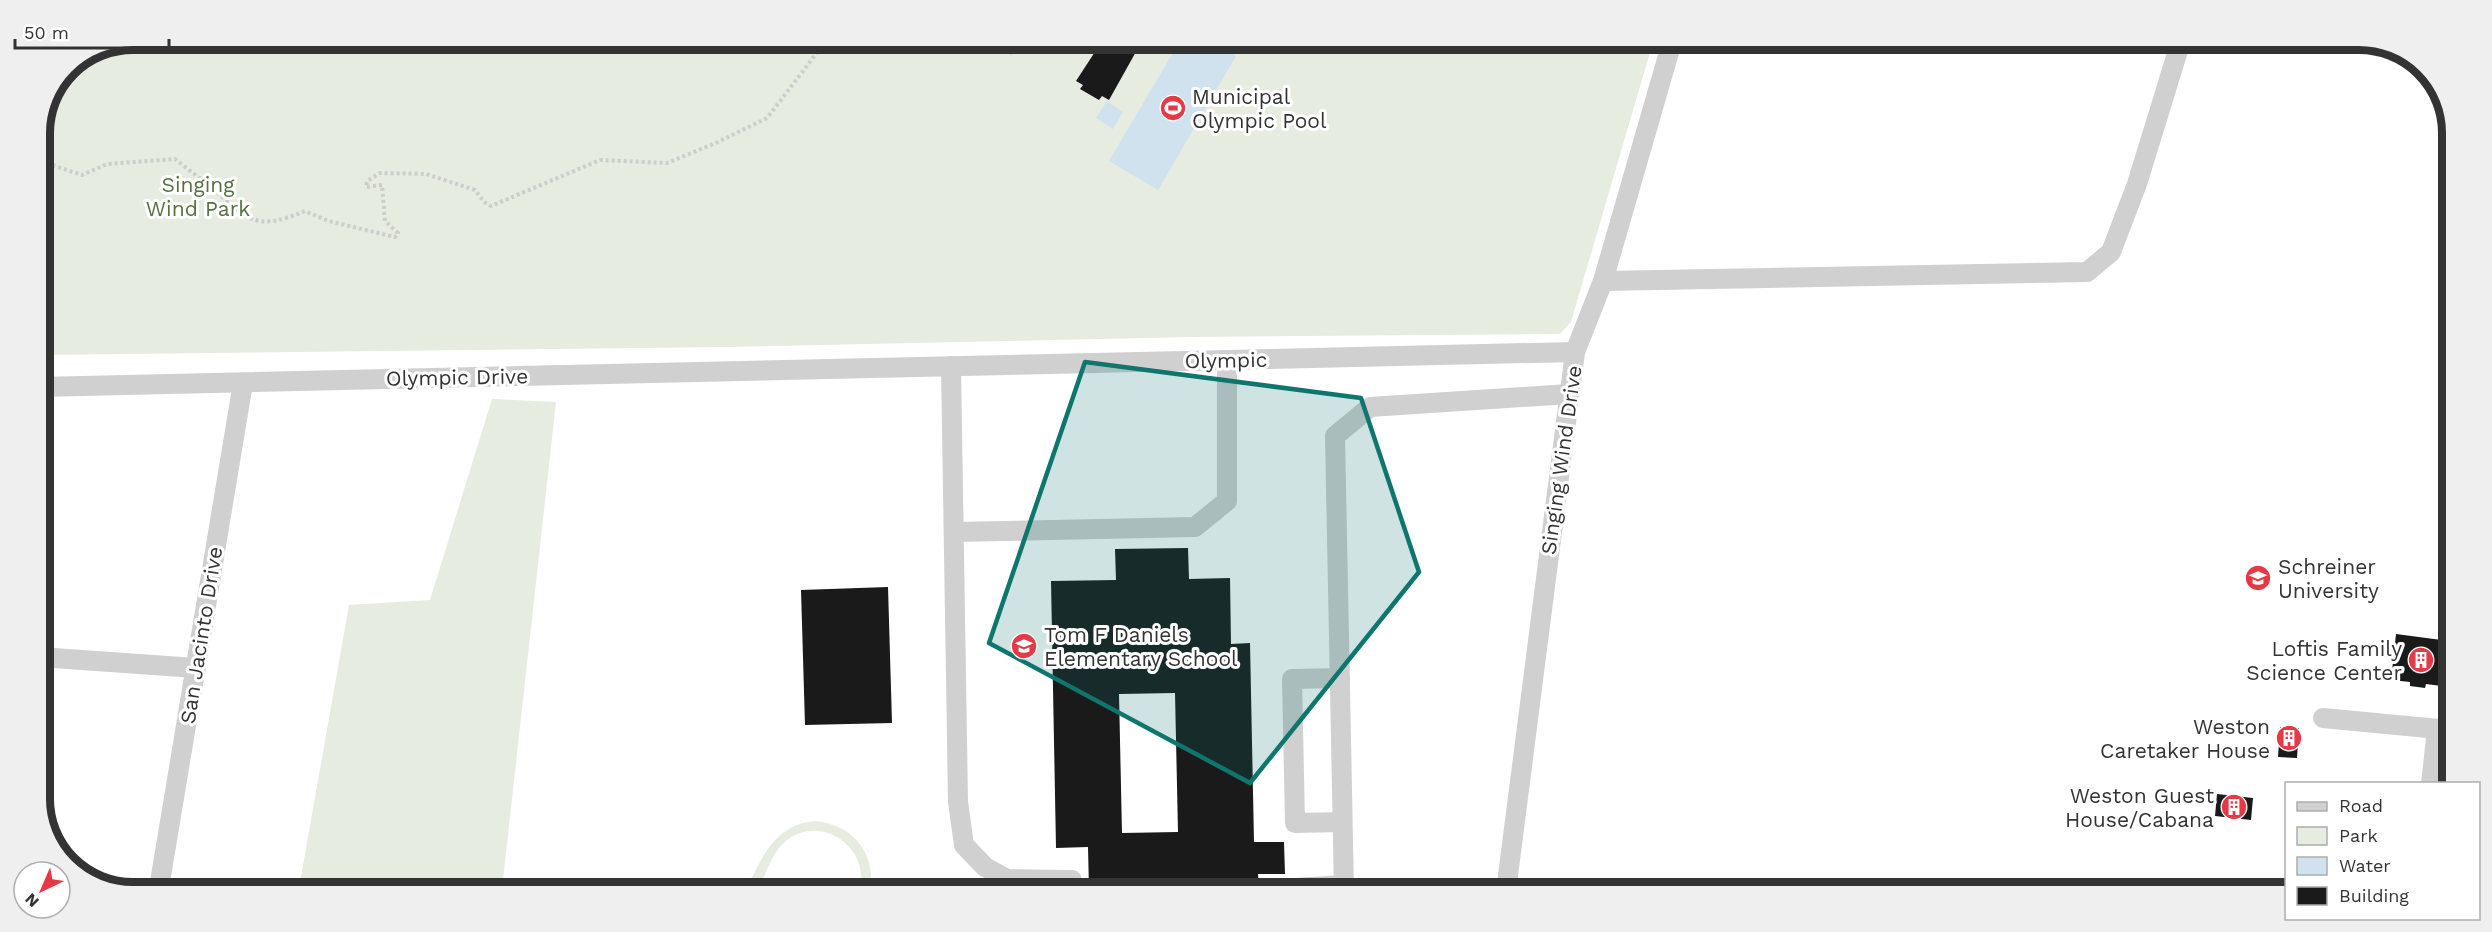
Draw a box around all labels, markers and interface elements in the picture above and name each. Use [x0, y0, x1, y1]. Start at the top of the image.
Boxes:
scale bar [15, 12, 170, 50]
text: 50 m [24, 22, 69, 43]
place label: Municipal Olympic Pool [1192, 84, 1327, 133]
sports icon: Municipal Olympic Pool [1158, 93, 1188, 123]
park label: Singing Wind Park [146, 172, 250, 221]
street label: Olympic [1184, 347, 1268, 373]
street label: Olympic Drive [386, 363, 528, 391]
street label: Singing Wind Drive [1535, 364, 1587, 556]
street label: San Jacinto Drive [175, 545, 227, 725]
place label: Schreiner University [2278, 554, 2379, 603]
school or university icon: Schreiner University [2243, 563, 2273, 593]
place label: Tom F Daniels Elementary School [1044, 622, 1238, 671]
school or university icon: Tom F Daniels Elementary School [1009, 631, 1039, 661]
place label: Loftis Family Science Center [2246, 636, 2402, 685]
building icon: Loftis Family Science Center [2406, 645, 2436, 675]
place label: Weston Caretaker House [2100, 714, 2270, 763]
building icon: Weston Caretaker House [2274, 723, 2304, 753]
legend [2285, 782, 2480, 920]
place label: Weston Guest House/Cabana [2065, 783, 2214, 832]
building icon: Weston Guest House/Cabana [2219, 792, 2249, 822]
text: Road [2339, 795, 2383, 816]
text: Park [2339, 825, 2378, 846]
text: Water [2339, 855, 2391, 876]
north arrow [12, 860, 72, 920]
text: Building [2339, 885, 2409, 906]
text: N [21, 889, 43, 911]

